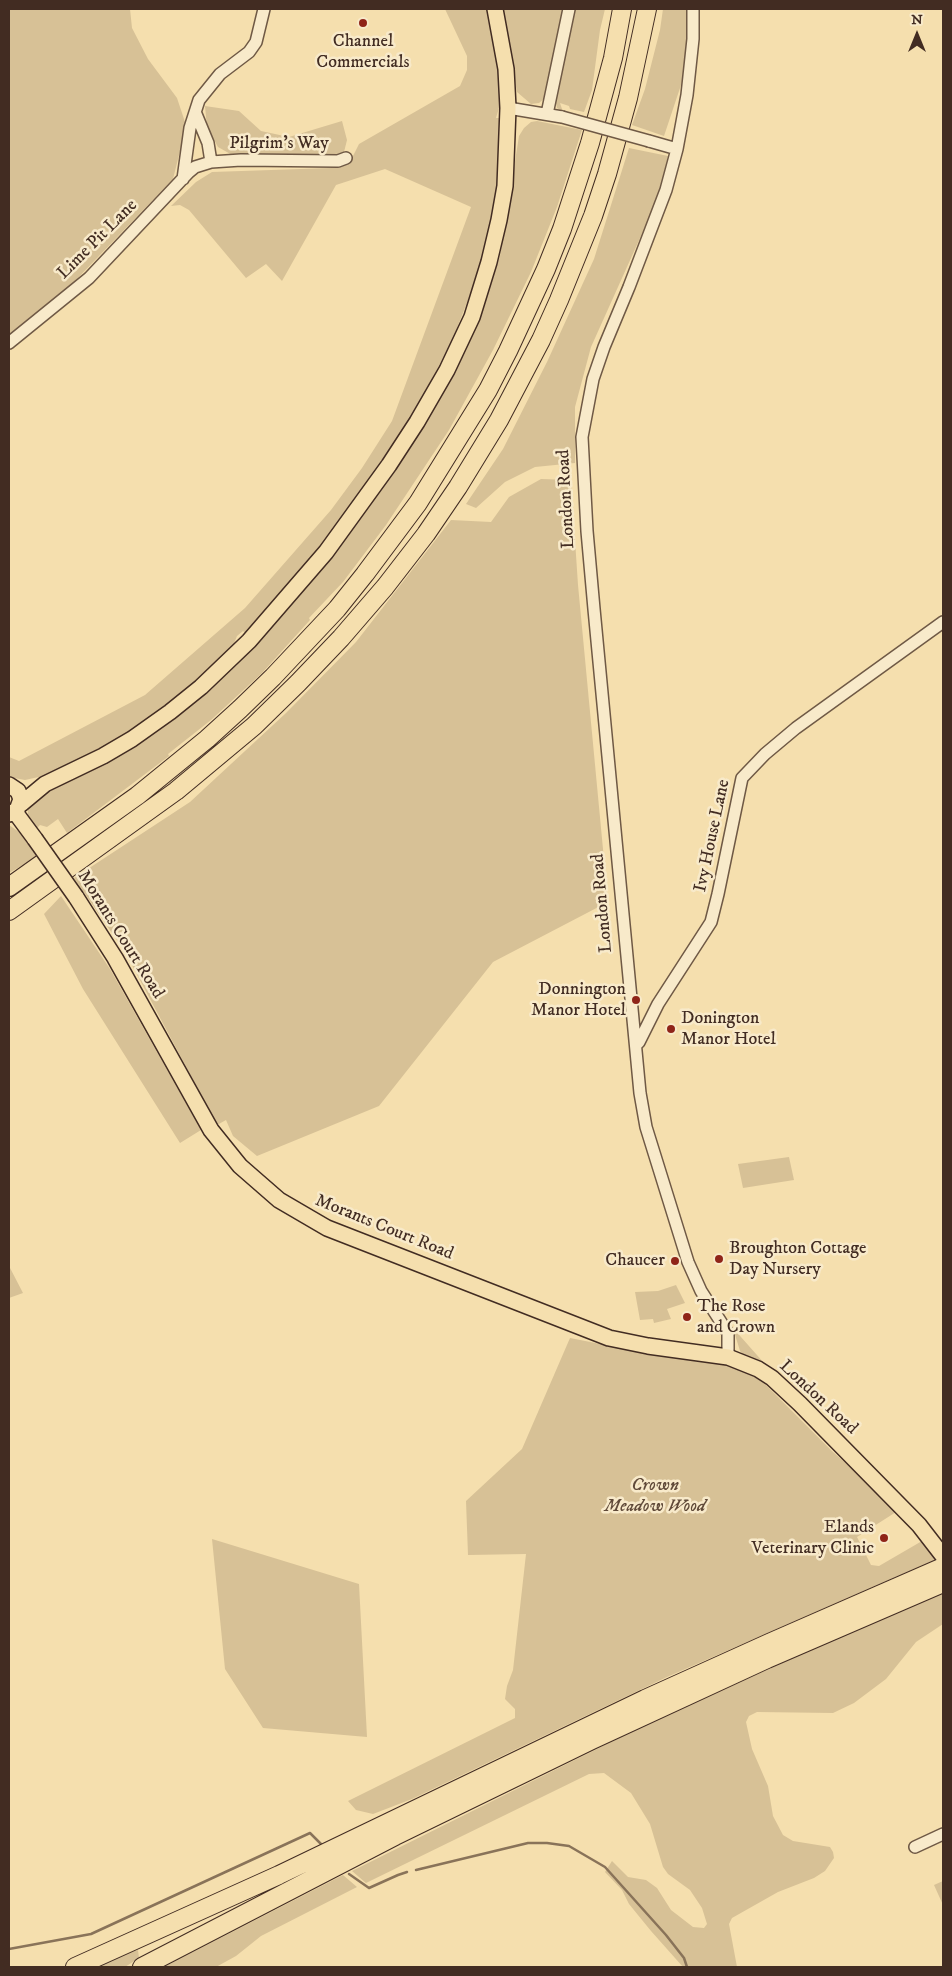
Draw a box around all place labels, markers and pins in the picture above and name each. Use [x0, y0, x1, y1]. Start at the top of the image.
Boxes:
marker: Channel Commercials [357, 17, 369, 29]
place label: Channel Commercials [316, 31, 410, 74]
place label: Donnington Manor Hotel [531, 979, 626, 1022]
marker: Donnington Manor Hotel [630, 994, 642, 1006]
place label: Donington Manor Hotel [681, 1008, 776, 1050]
marker: Donington Manor Hotel [665, 1023, 677, 1035]
place label: Broughton Cottage Day Nursery [729, 1238, 866, 1280]
place label: Chaucer [605, 1250, 665, 1272]
marker: Broughton Cottage Day Nursery [713, 1253, 725, 1265]
marker: Chaucer [669, 1255, 681, 1267]
place label: The Rose and Crown [697, 1296, 775, 1338]
marker: The Rose and Crown [681, 1311, 693, 1323]
place label: Elands Veterinary Clinic [752, 1517, 874, 1560]
marker: Elands Veterinary Clinic [878, 1532, 890, 1544]

